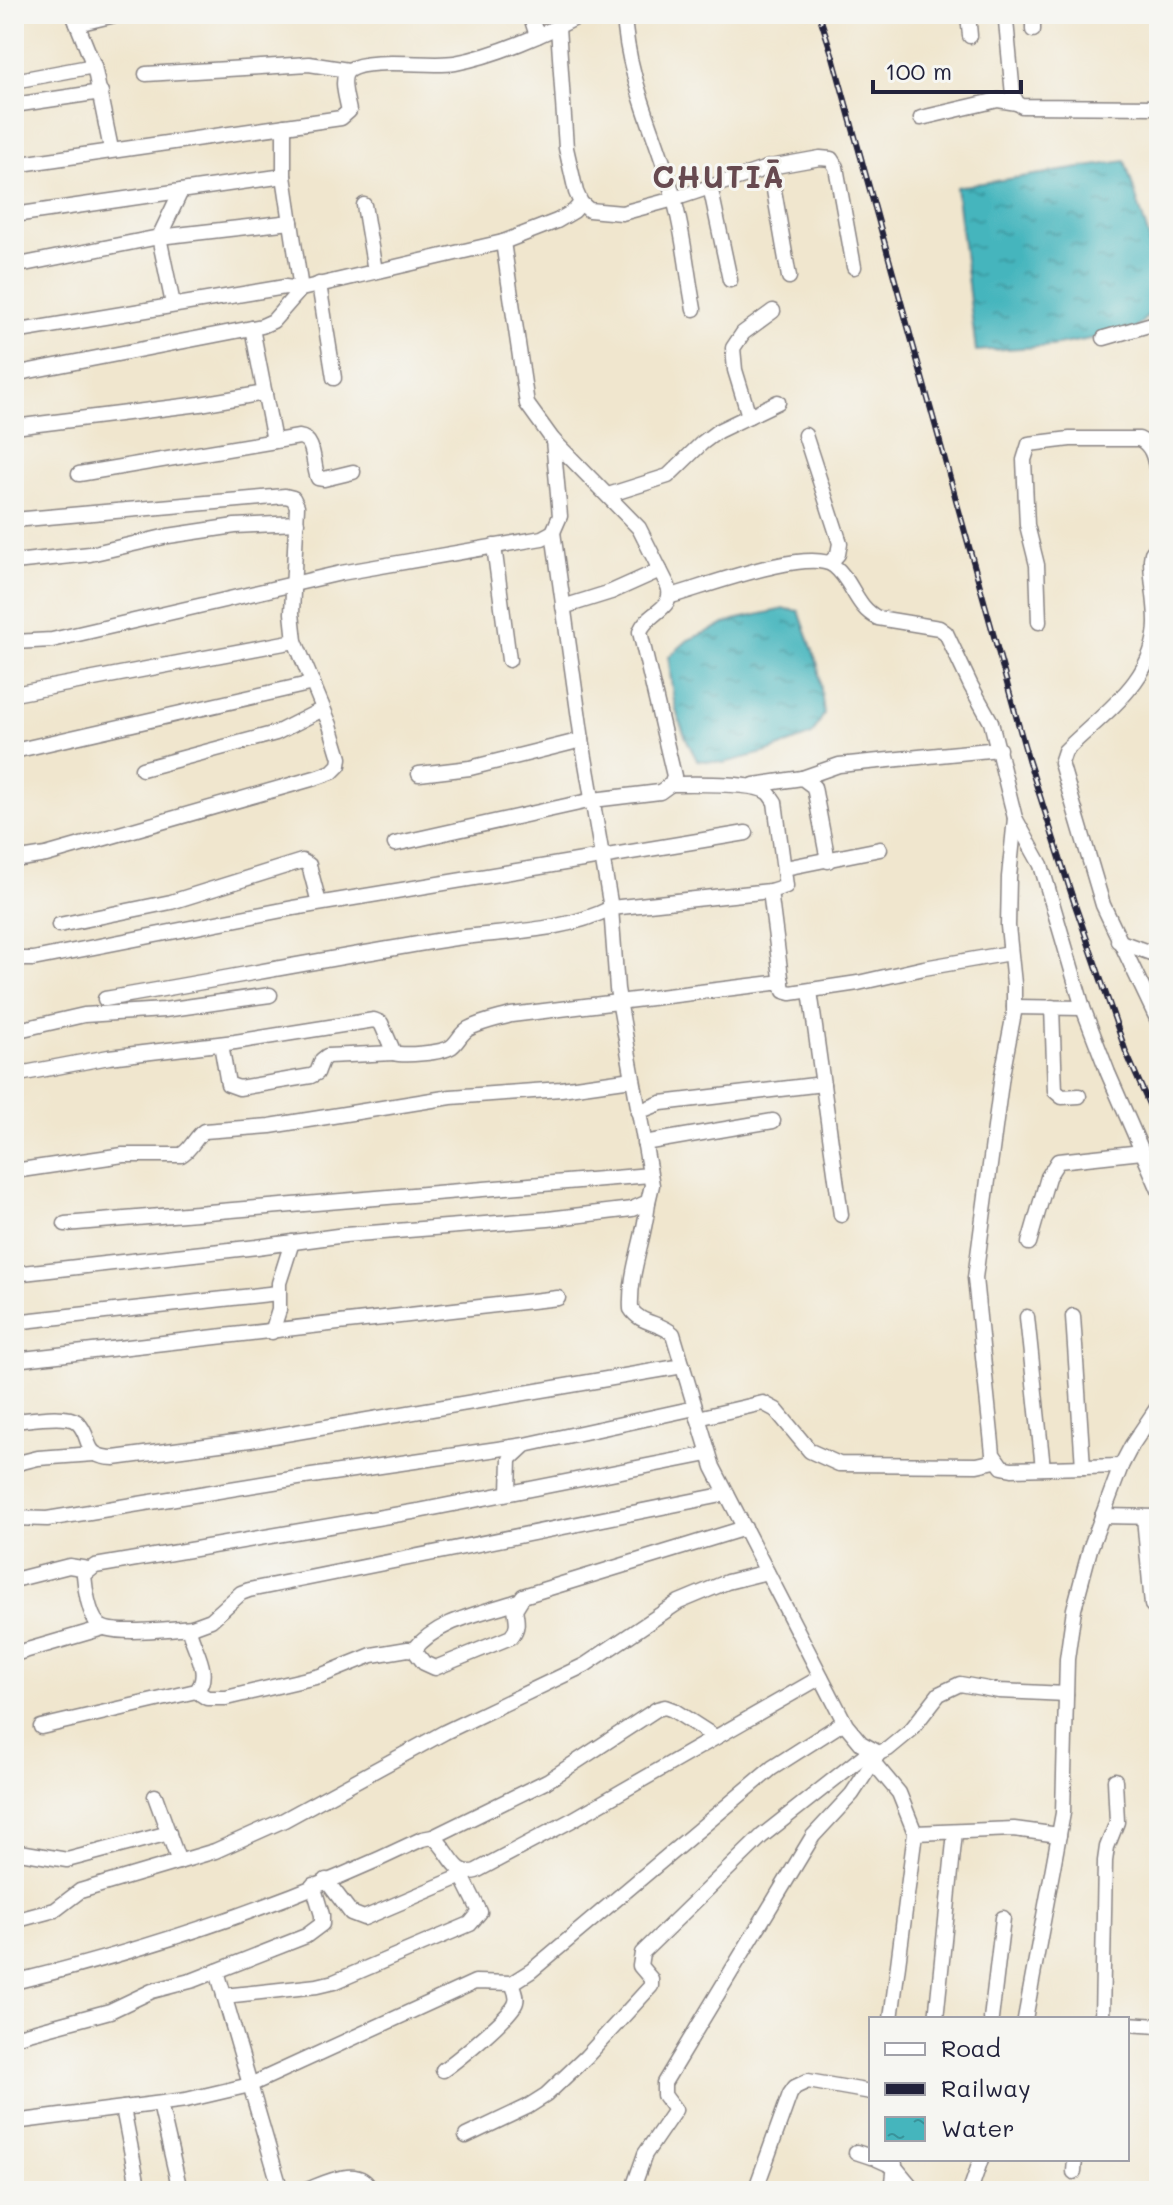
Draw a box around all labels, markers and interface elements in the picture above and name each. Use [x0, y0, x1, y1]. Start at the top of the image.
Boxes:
scale bar [873, 44, 1021, 94]
text: 100 m [885, 55, 952, 86]
district label: CHUTIĀ [652, 156, 786, 196]
legend [869, 2017, 1129, 2161]
text: Road [941, 2032, 1001, 2063]
text: Railway [941, 2072, 1031, 2103]
text: Water [941, 2112, 1015, 2143]

